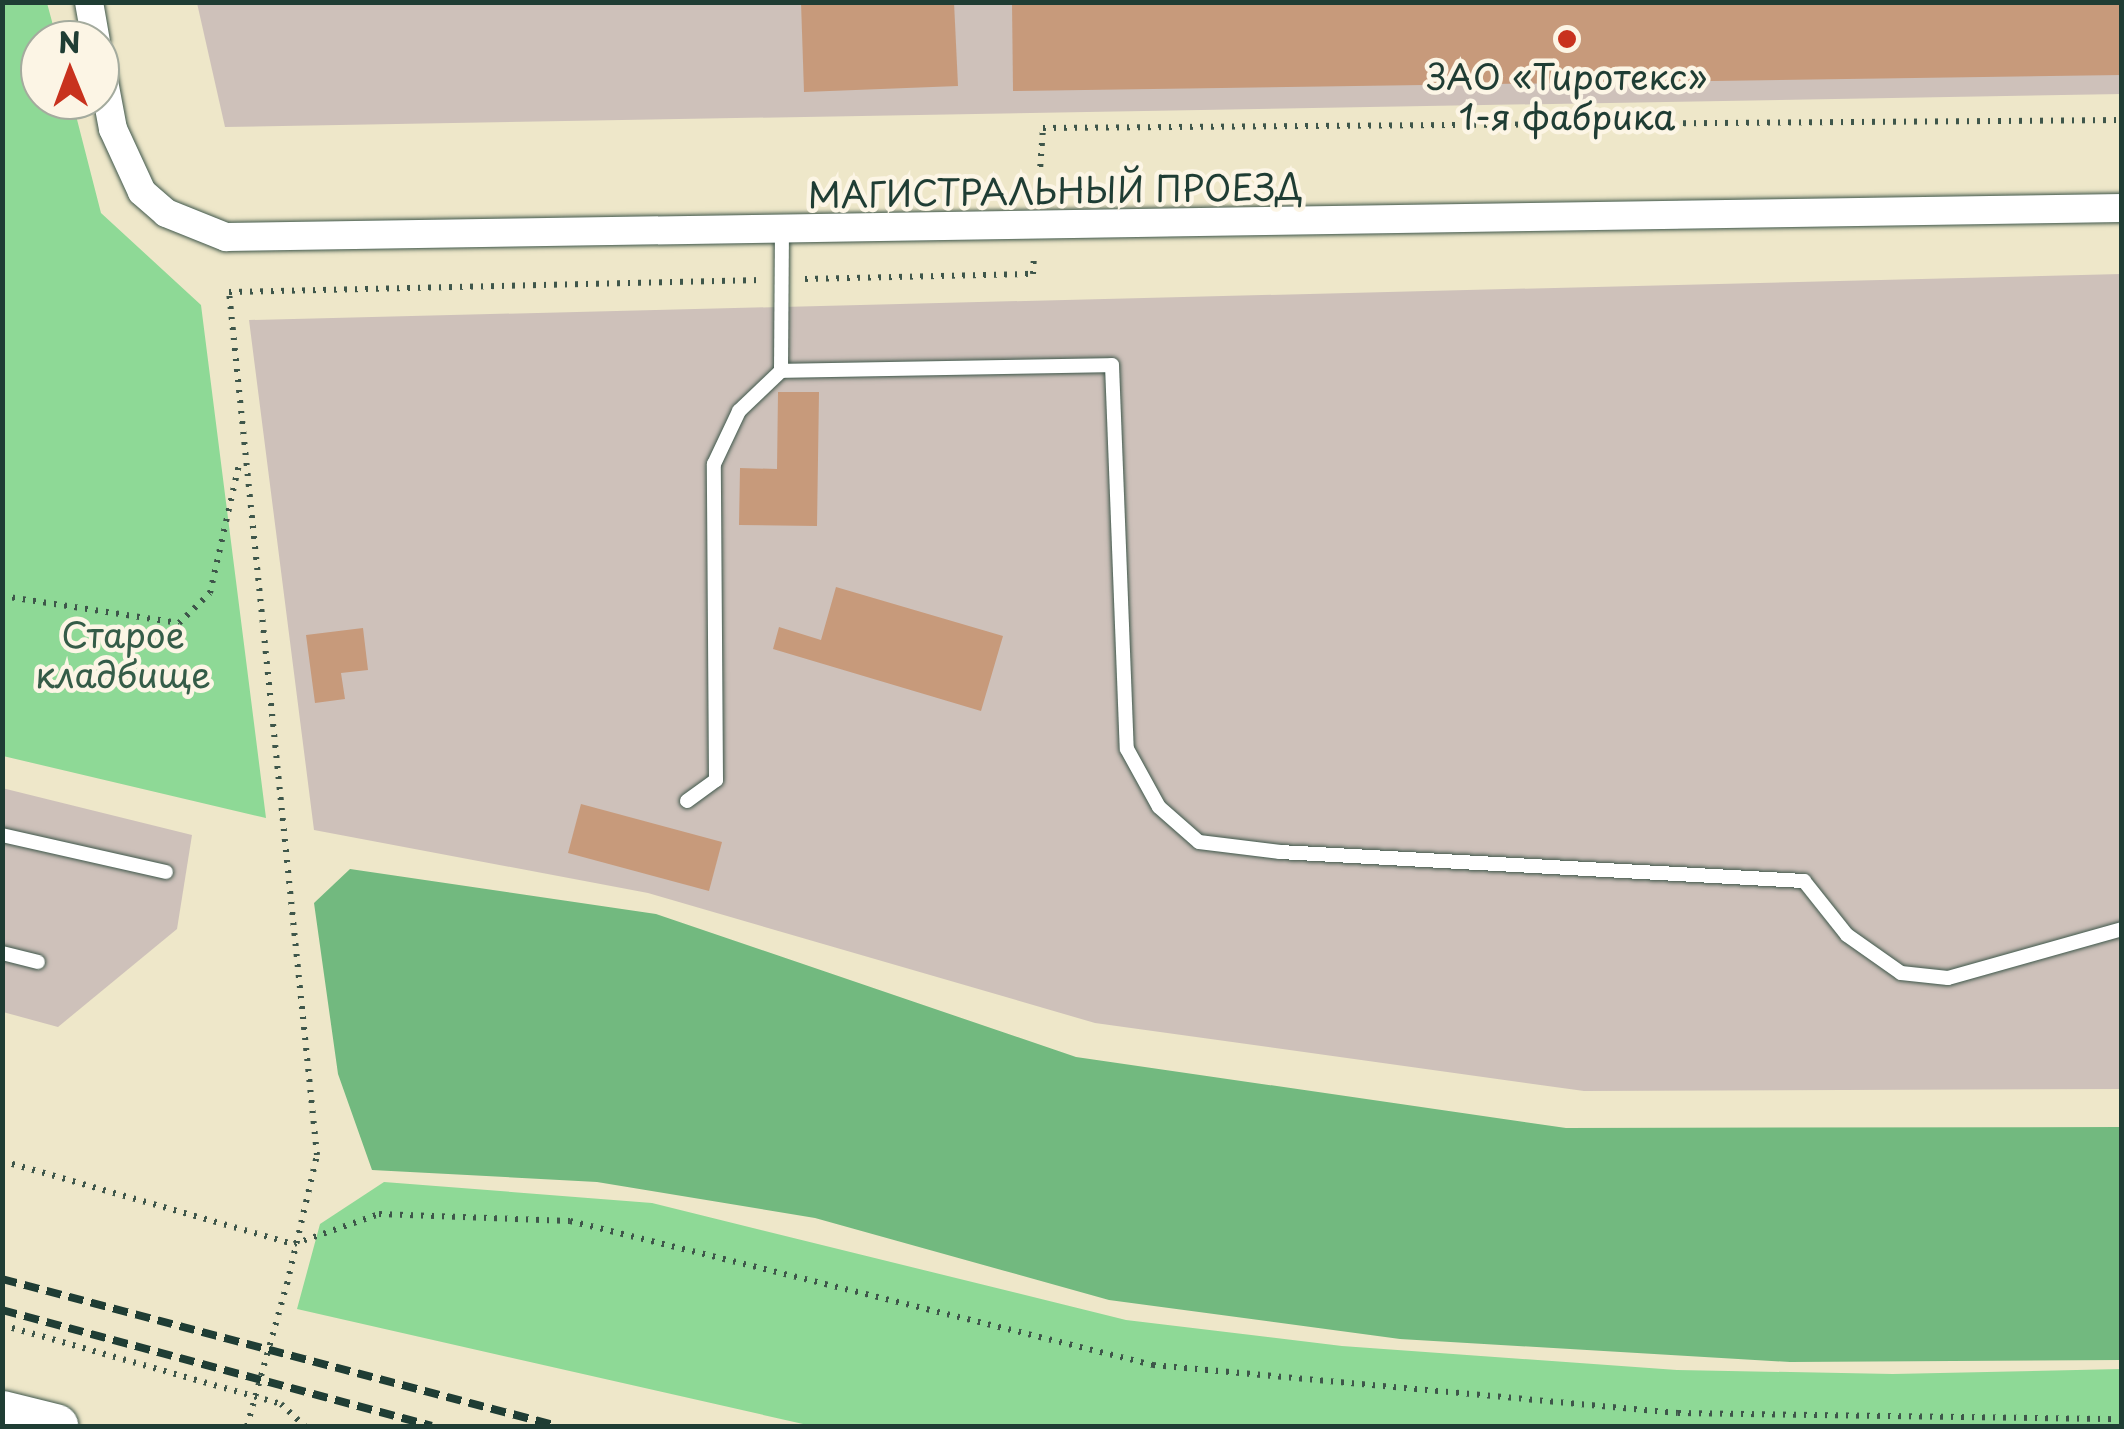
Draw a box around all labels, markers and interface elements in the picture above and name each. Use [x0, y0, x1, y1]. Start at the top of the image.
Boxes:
north arrow [20, 20, 120, 120]
text: N [58, 20, 81, 63]
marker: ЗАО «Тиротекс» 1-я фабрика [1556, 28, 1578, 50]
place label: ЗАО «Тиротекс» 1-я фабрика [1426, 55, 1708, 137]
street label: МАГИСТРАЛЬНЫЙ ПРОЕЗД [807, 165, 1303, 215]
park label: Старое кладбище [35, 613, 211, 695]

